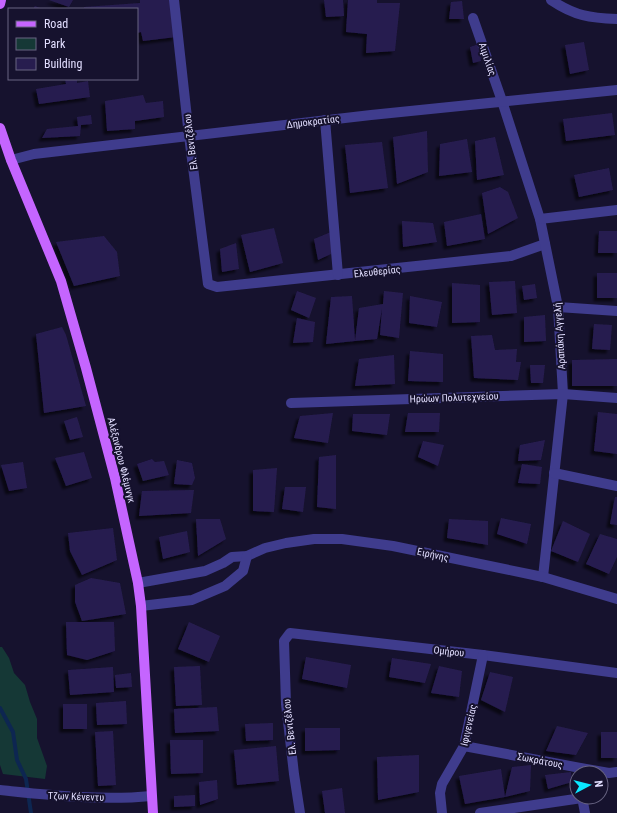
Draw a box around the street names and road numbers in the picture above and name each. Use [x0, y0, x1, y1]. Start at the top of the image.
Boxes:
street label: Αιμιλίας [476, 41, 498, 78]
street label: Ελ. Βενιζέλου [182, 113, 200, 171]
street label: Δημοκρατίας [286, 113, 341, 131]
street label: Ελευθερίας [353, 264, 401, 280]
street label: Αραπάκη Αγγελή [552, 302, 567, 370]
street label: Ηρώων Πολυτεχνείου [409, 390, 499, 405]
street label: Αλέξανδρου Φλέμινγκ [105, 416, 138, 504]
street label: Ειρήνης [416, 546, 450, 564]
street label: Ομήρου [433, 644, 465, 659]
street label: Ελ. Βενιζέλου [281, 698, 299, 755]
street label: Ιφιγενείας [458, 703, 480, 747]
street label: Σωκράτους [516, 751, 564, 771]
street label: Τζων Κένεντυ [48, 790, 104, 804]

